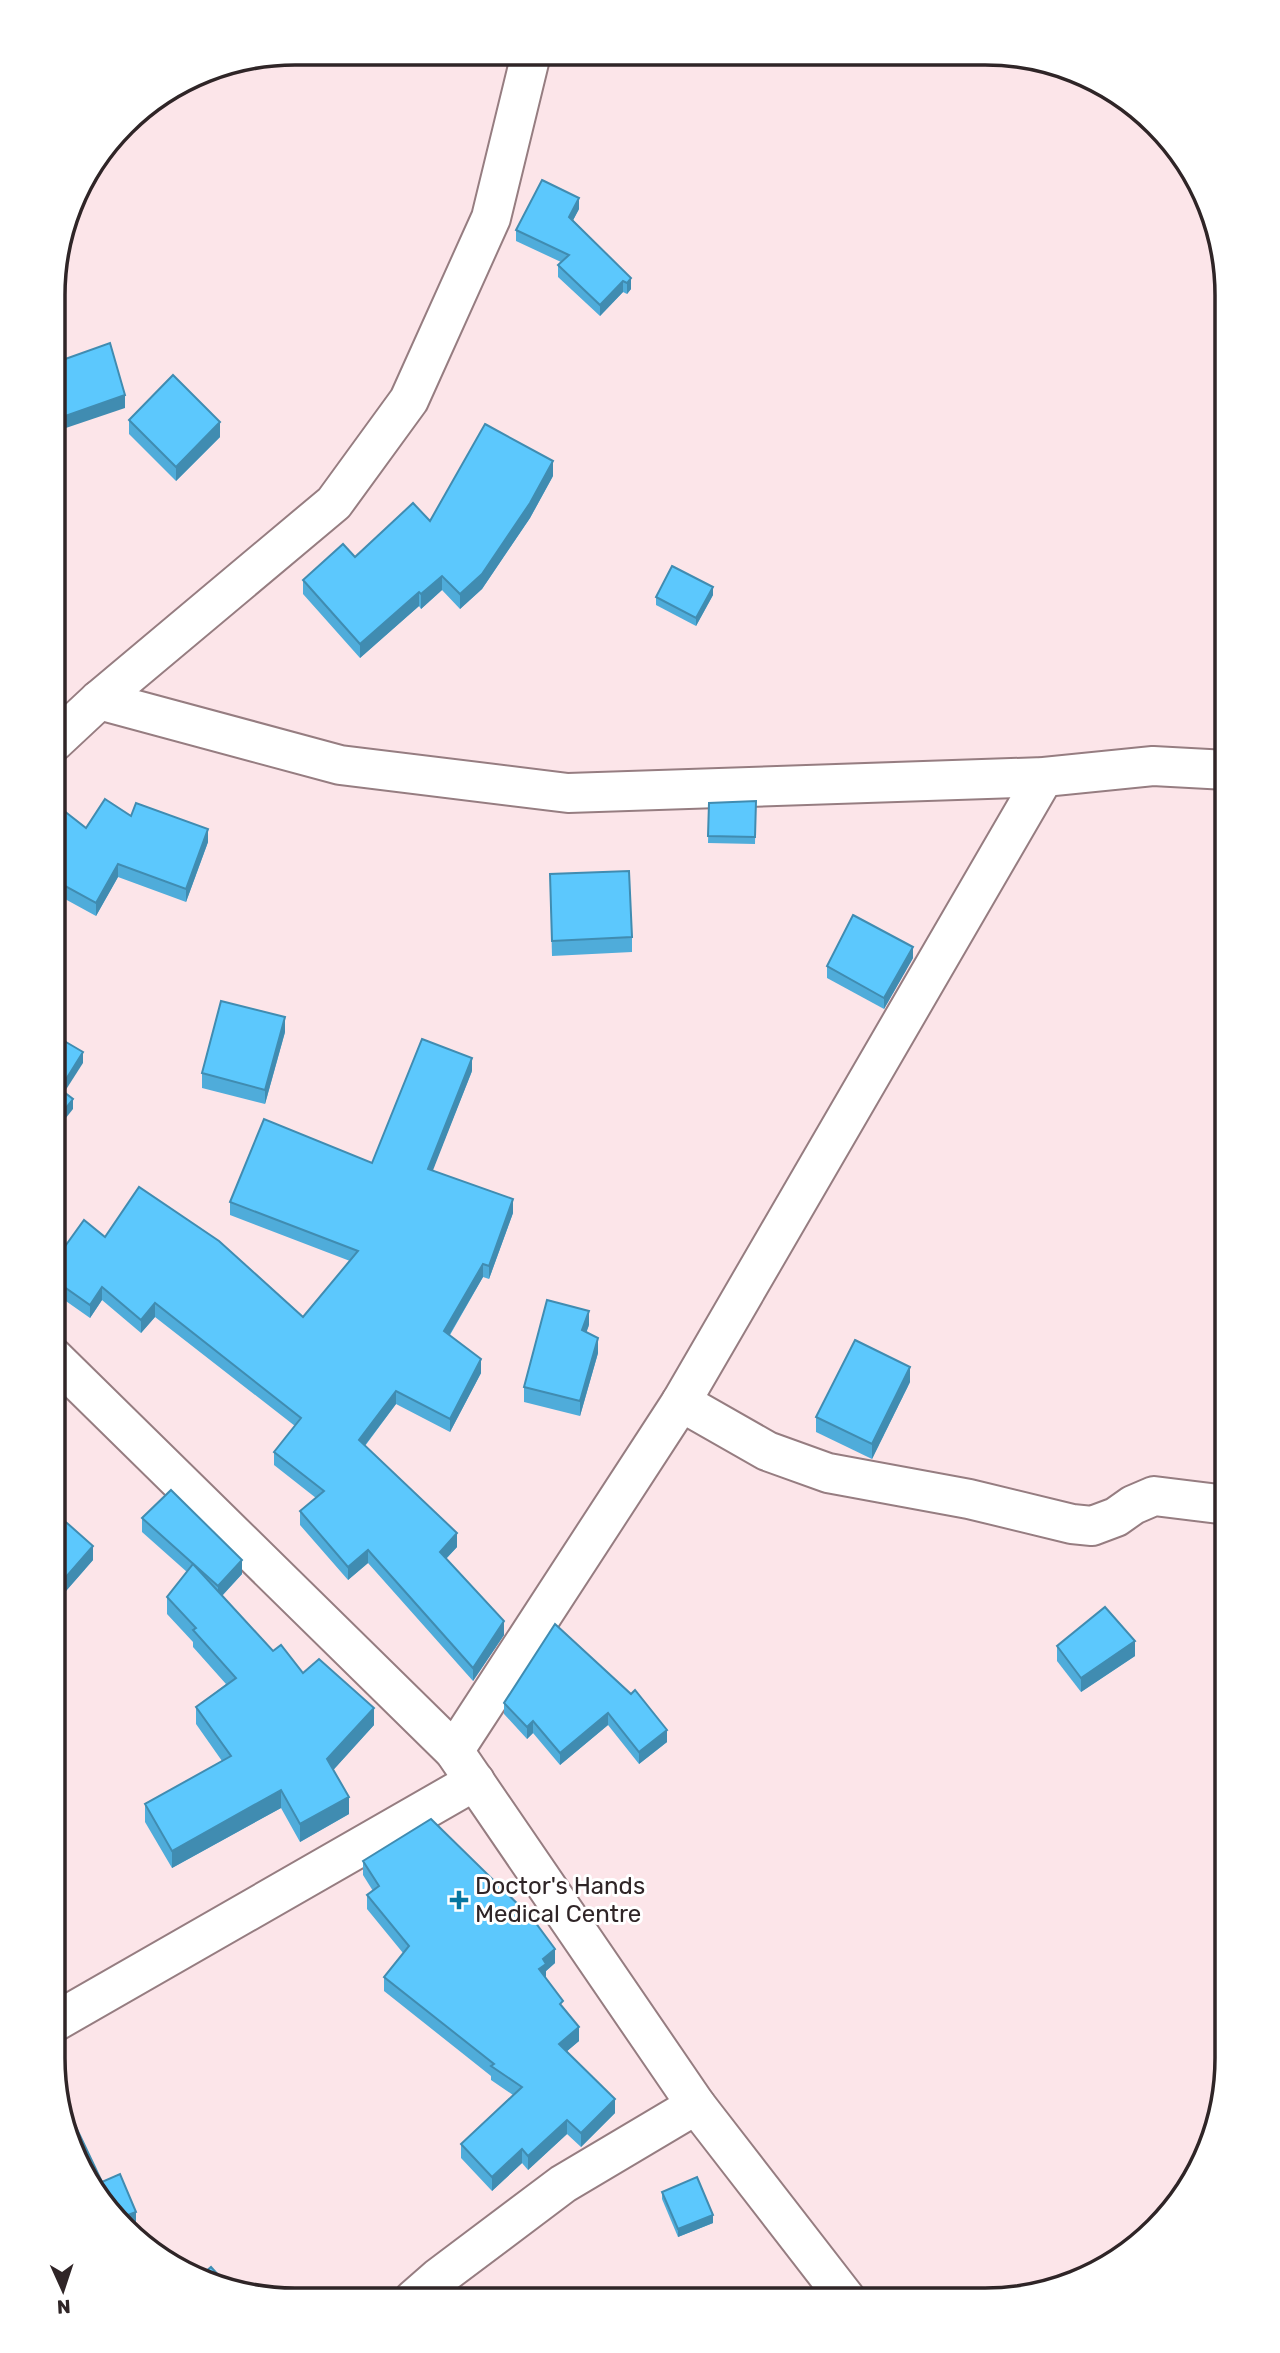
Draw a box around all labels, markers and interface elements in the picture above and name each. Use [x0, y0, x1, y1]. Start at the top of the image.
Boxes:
place label: Doctor's Hands Medical Centre [475, 1872, 645, 1928]
marker: Doctor's Hands Medical Centre [449, 1890, 469, 1910]
north arrow [28, 2255, 98, 2325]
text: N [56, 2295, 71, 2318]

